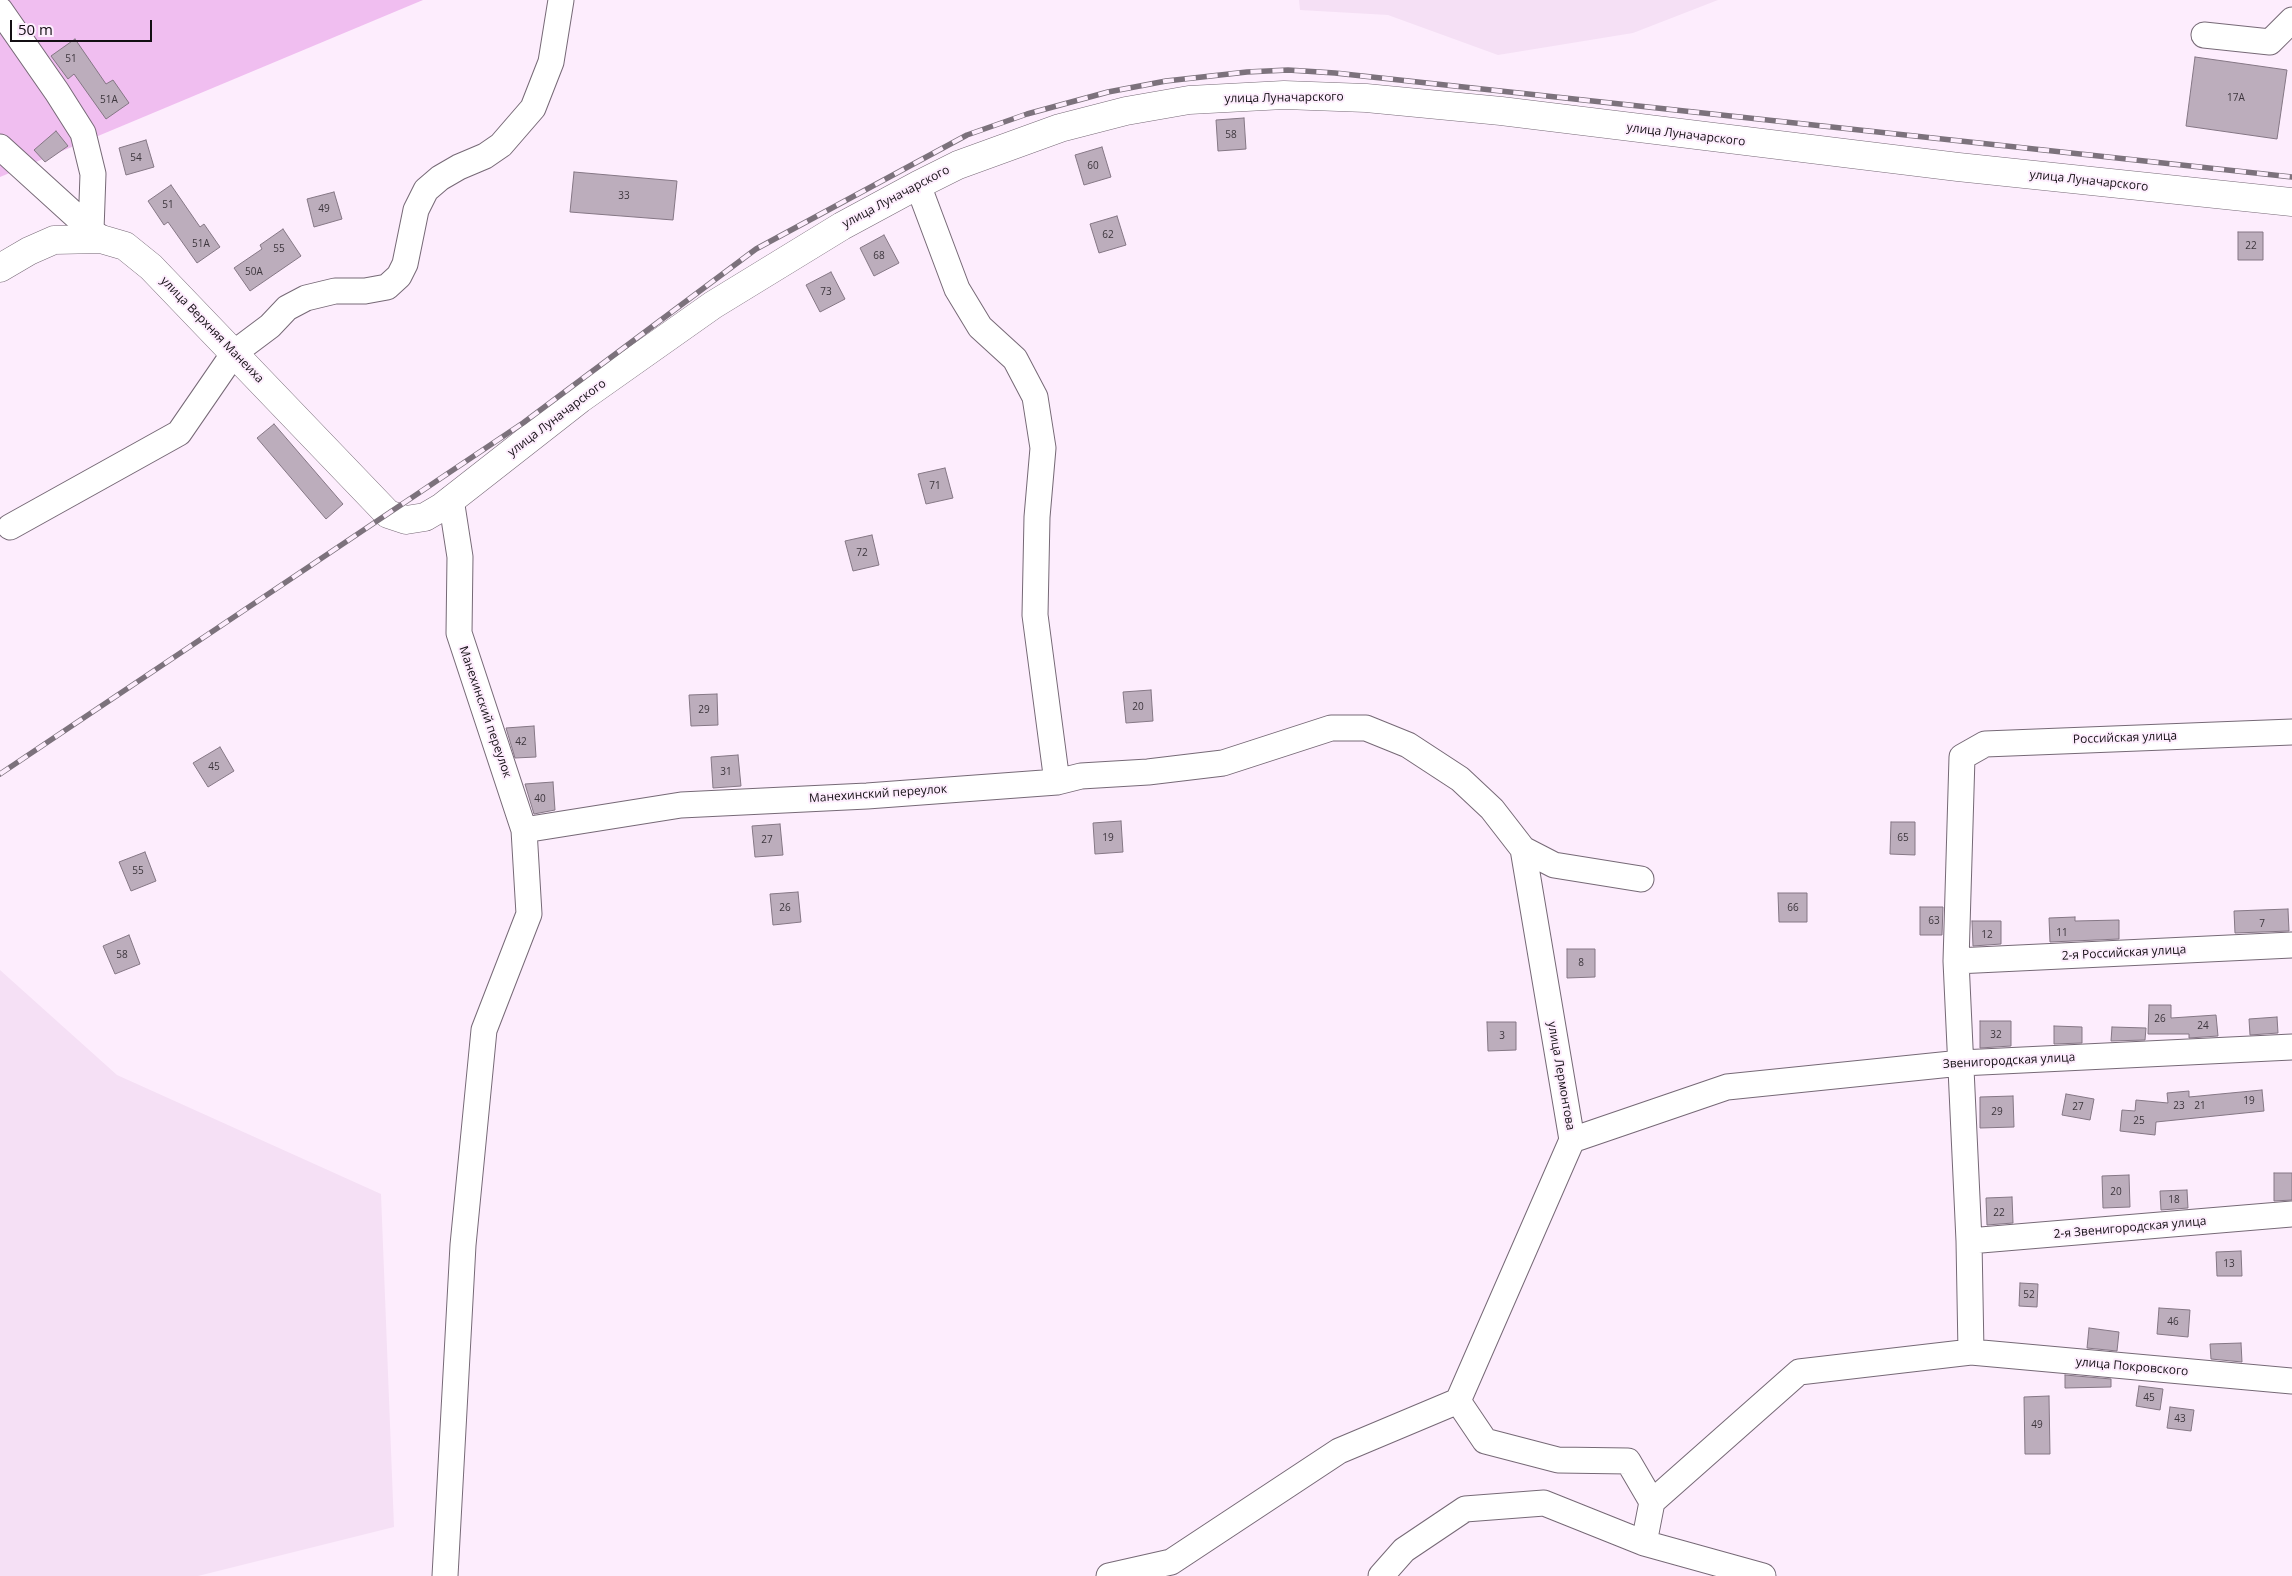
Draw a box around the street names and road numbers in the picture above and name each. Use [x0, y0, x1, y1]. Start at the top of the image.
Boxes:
street label: улица Луначарского [1224, 90, 1344, 106]
street label: улица Луначарского [1626, 121, 1746, 149]
street label: улица Луначарского [840, 163, 952, 231]
street label: улица Луначарского [2029, 168, 2149, 194]
street label: улица Верхняя Манеиха [157, 274, 267, 386]
street label: улица Луначарского [505, 376, 609, 460]
street label: Манехинский переулок [456, 644, 514, 780]
street label: Российская улица [2073, 729, 2177, 747]
street label: Манехинский переулок [809, 782, 947, 806]
street label: 2-я Российская улица [2061, 943, 2187, 963]
street label: улица Лермонтова [1544, 1020, 1578, 1132]
street label: Звенигородская улица [1942, 1050, 2076, 1072]
street label: 2-я Звенигородская улица [2053, 1214, 2207, 1242]
street label: улица Покровского [2075, 1355, 2189, 1379]

